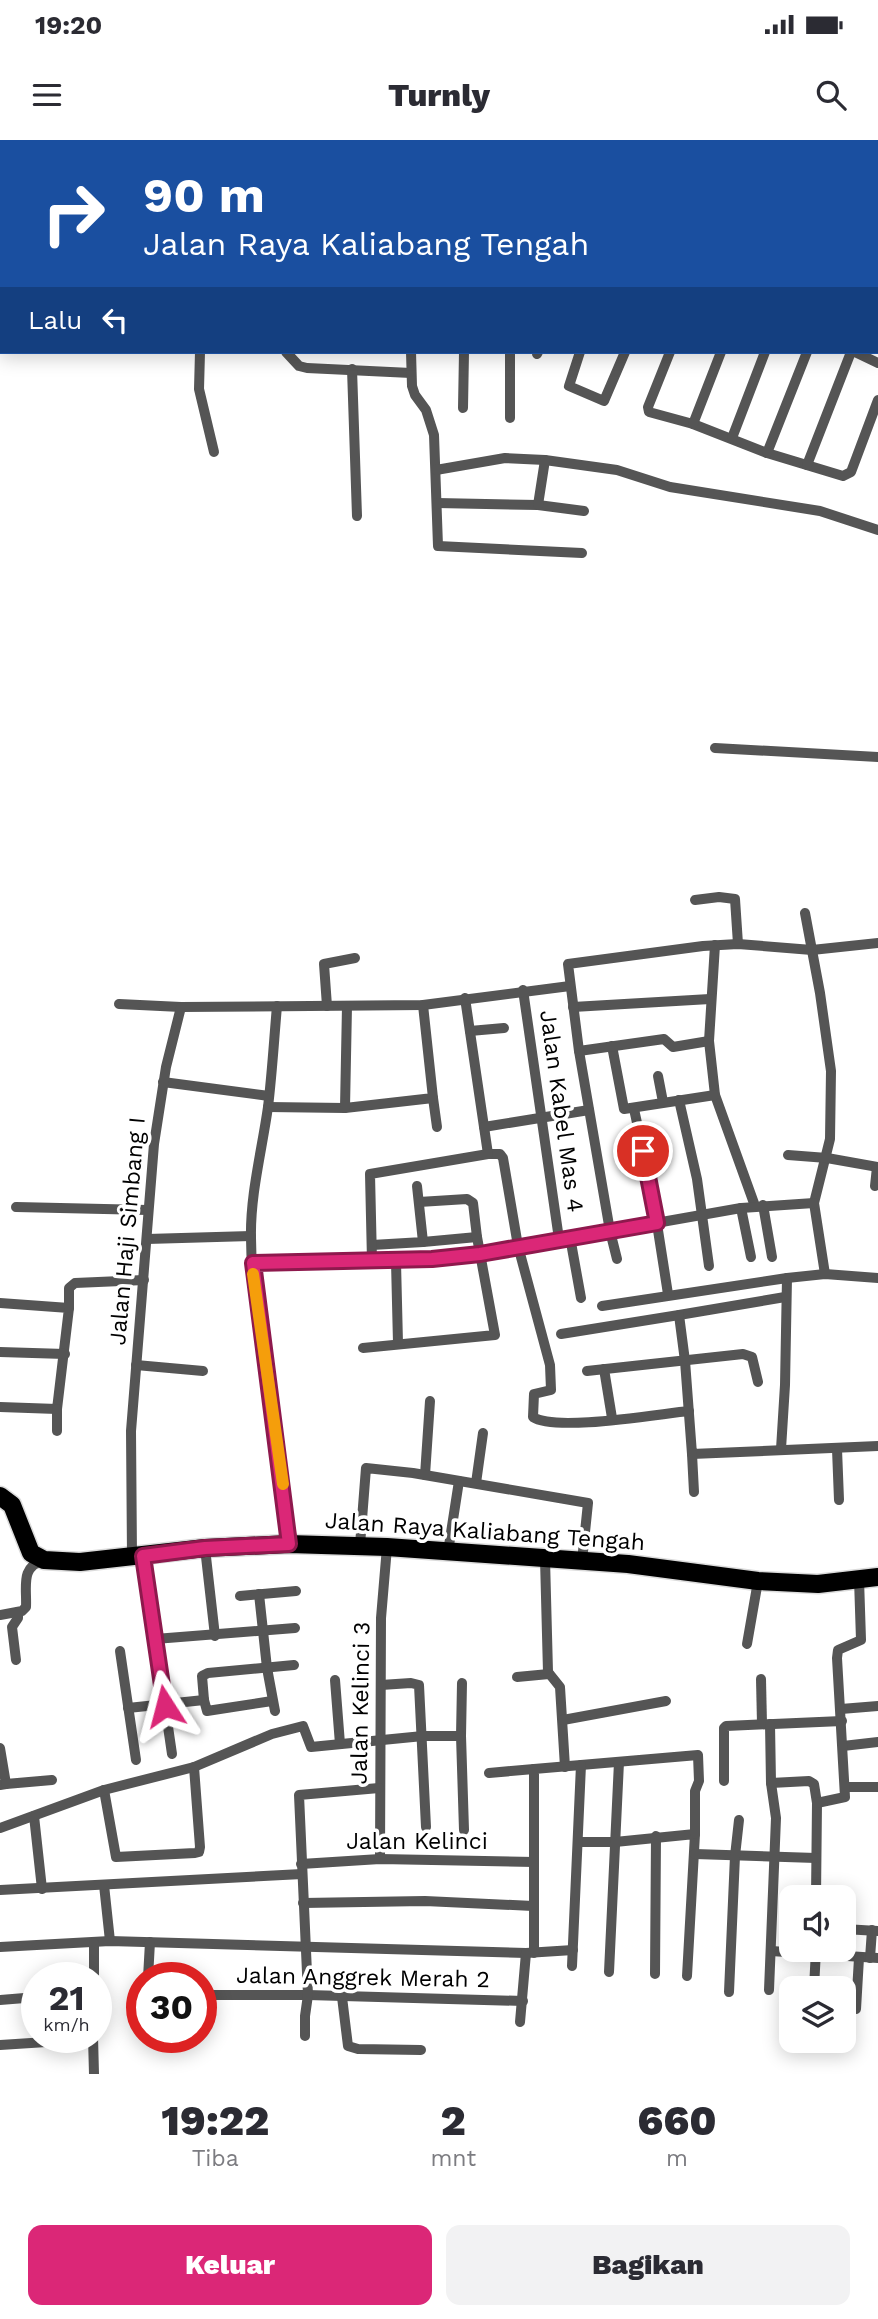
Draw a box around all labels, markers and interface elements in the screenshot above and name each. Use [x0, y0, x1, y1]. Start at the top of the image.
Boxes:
text: 19:20 [35, 10, 102, 40]
icon: menu [28, 76, 66, 114]
text: Turnly [388, 76, 490, 114]
icon: search [812, 76, 850, 114]
text: 90 m [143, 166, 265, 224]
icon: right [28, 168, 119, 259]
text: Jalan Raya Kaliabang Tengah [143, 225, 589, 263]
icon: left [96, 301, 134, 339]
text: Lalu [28, 305, 82, 335]
street label: Jalan Kabel Mas 4 [534, 1008, 589, 1214]
street label: Jalan Haji Simbang I [104, 1116, 151, 1346]
pin [613, 1121, 673, 1181]
icon: arrive [624, 1132, 662, 1170]
street label: Jalan Raya Kaliabang Tengah [324, 1507, 646, 1556]
street label: Jalan Kelinci 3 [346, 1621, 375, 1785]
position arrow [128, 1669, 202, 1743]
street label: Jalan Kelinci [346, 1828, 488, 1855]
map controls [779, 1885, 856, 2053]
button: sound [779, 1885, 856, 1962]
speed limit sign: 30 [126, 1962, 217, 2053]
street label: Jalan Anggrek Merah 2 [236, 1962, 490, 1993]
button: layers [779, 1976, 856, 2053]
text: 21 [49, 1977, 84, 2019]
text: km/h [43, 2014, 90, 2035]
text: 19:22 [161, 2096, 269, 2145]
text: 2 [441, 2096, 466, 2145]
text: 660 [637, 2096, 717, 2145]
text: Tiba [192, 2145, 239, 2172]
text: mnt [430, 2145, 476, 2172]
text: m [666, 2145, 688, 2172]
button: Keluar [28, 2225, 432, 2305]
button: Bagikan [446, 2225, 850, 2305]

